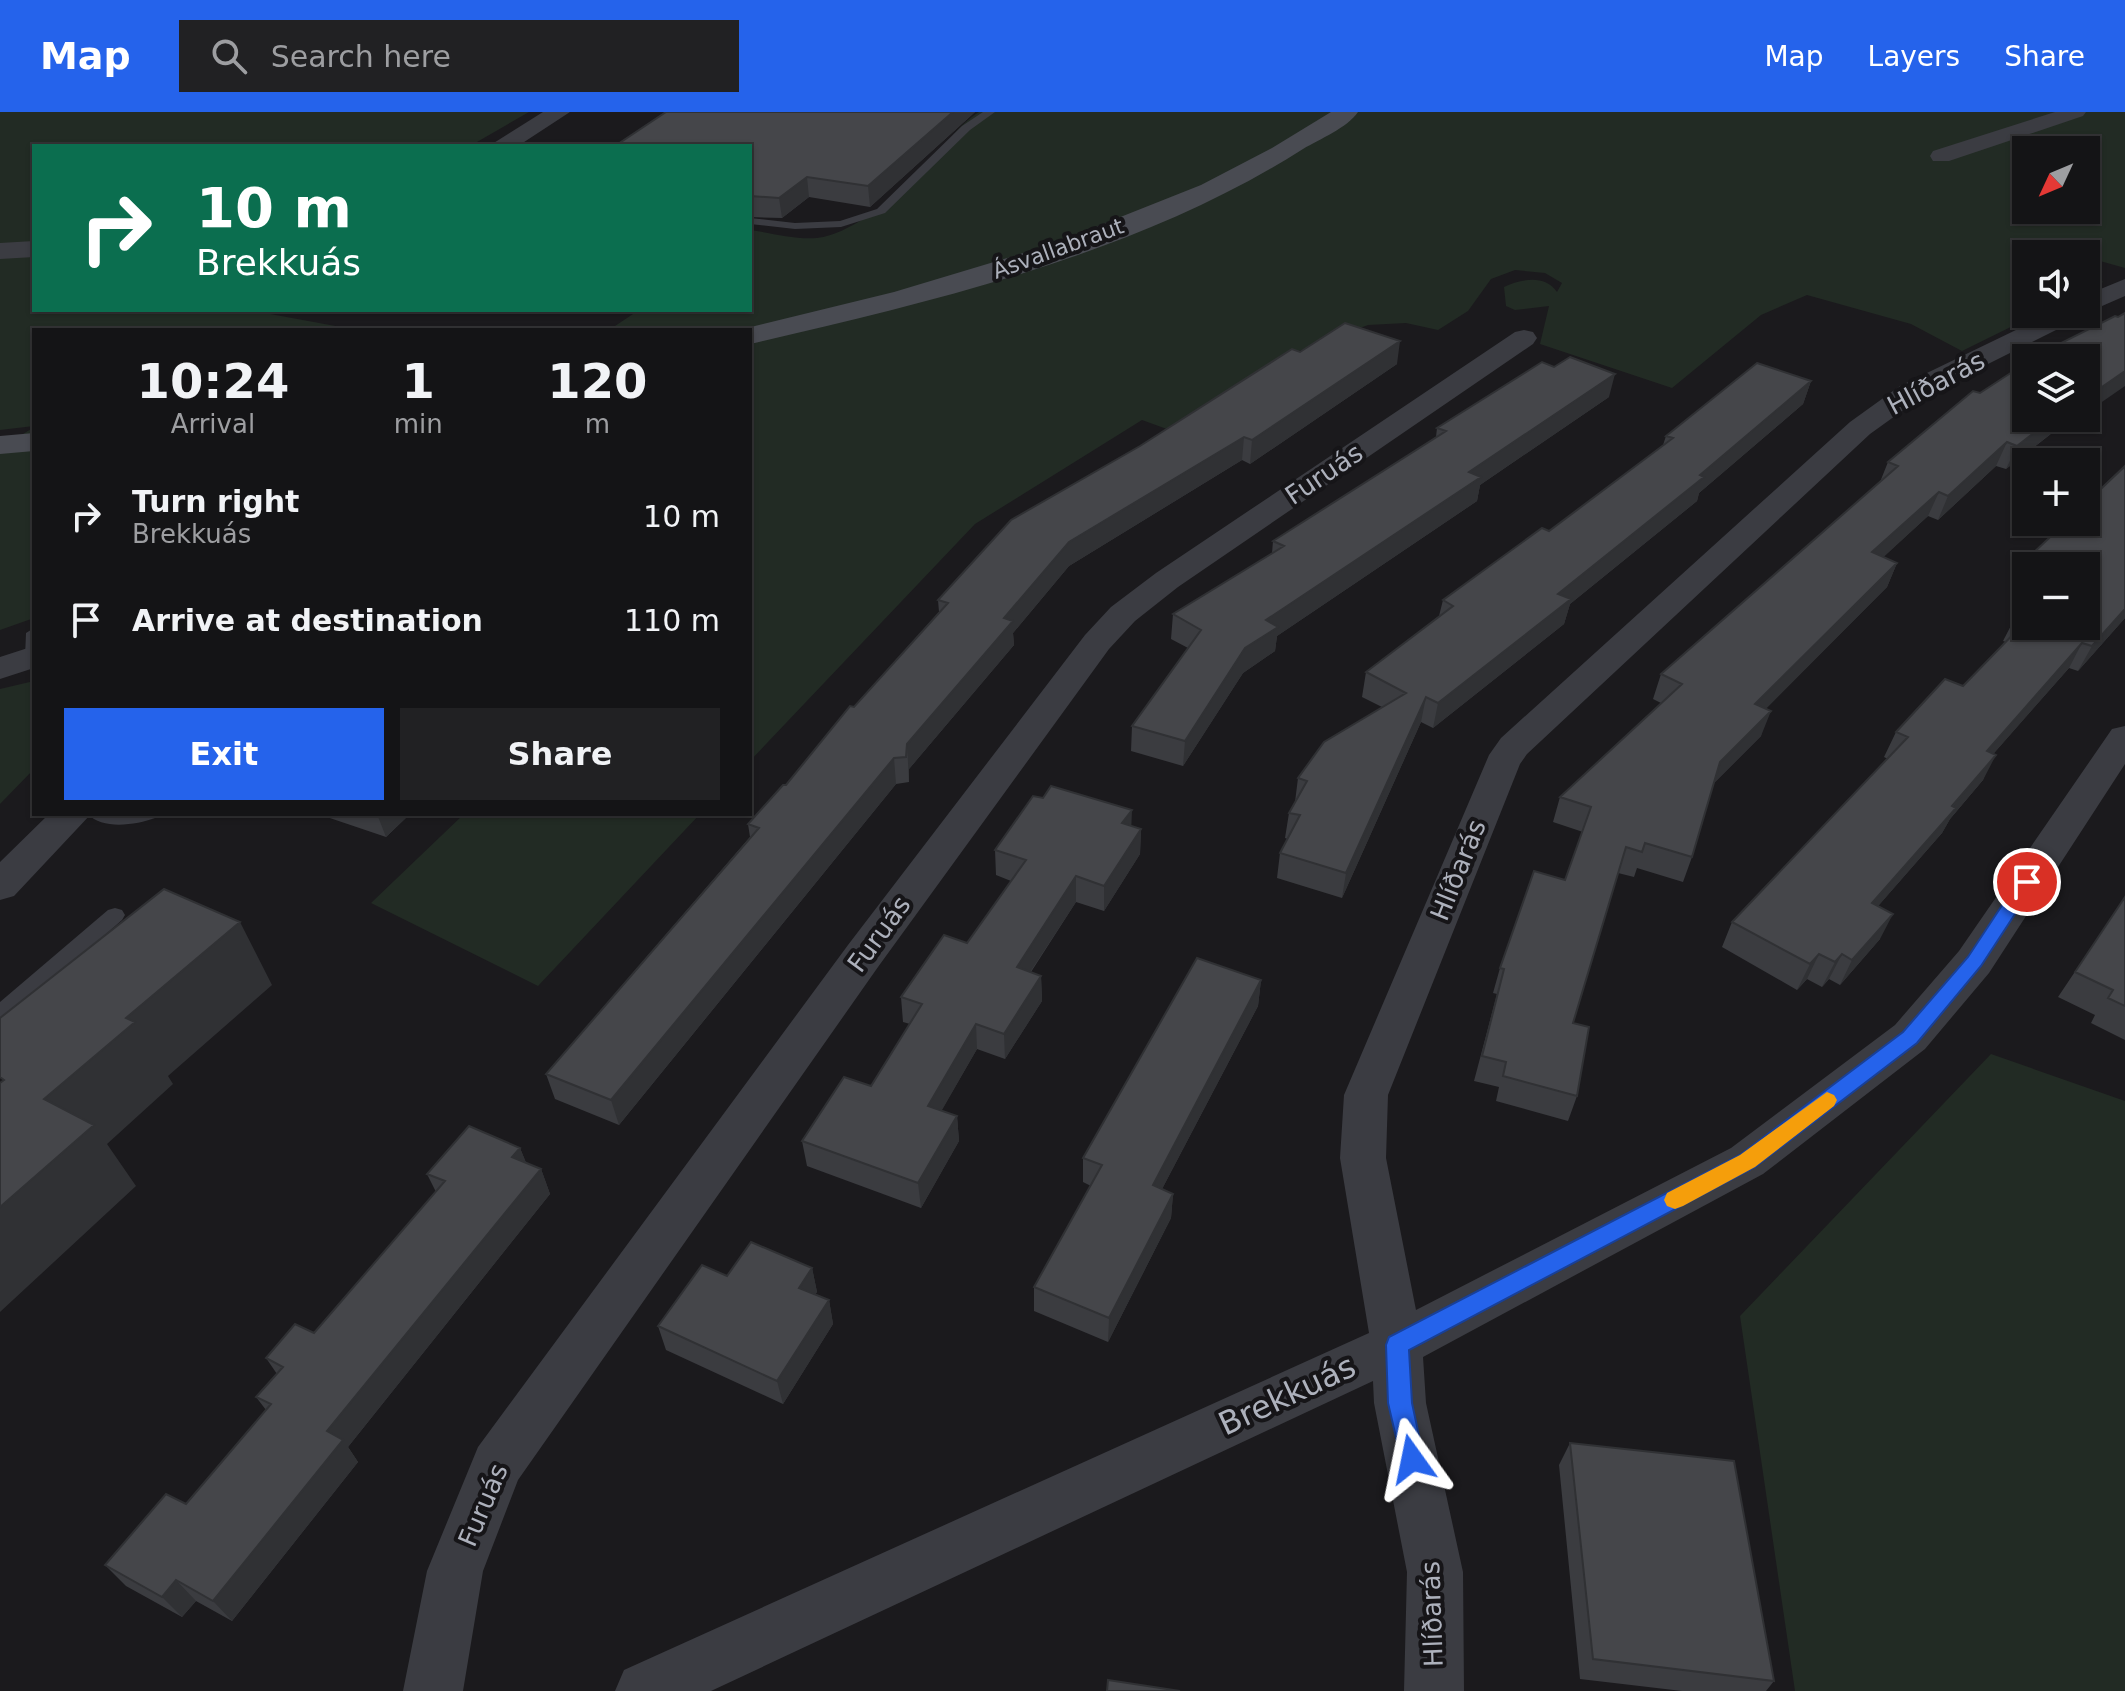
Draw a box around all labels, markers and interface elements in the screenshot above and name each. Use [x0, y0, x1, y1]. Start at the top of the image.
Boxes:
search box [179, 20, 739, 92]
text: Map [40, 34, 131, 78]
icon: search [207, 34, 251, 78]
text: Search here [271, 39, 451, 74]
text: Map [1764, 40, 1824, 73]
text: Layers [1868, 40, 1960, 73]
text: Share [2004, 40, 2085, 73]
north arrow [2012, 136, 2100, 224]
map controls [2012, 136, 2100, 640]
text: 10 m [196, 175, 352, 240]
icon: right [64, 176, 168, 280]
street label: Ásvallabraut [989, 213, 1128, 284]
button: sound [2012, 240, 2100, 328]
text: Brekkuás [196, 242, 361, 283]
button: layers [2012, 344, 2100, 432]
street label: Hlíðarás [1882, 345, 1990, 421]
text: 10:24 [136, 353, 289, 409]
text: 1 [402, 353, 435, 409]
text: 120 [547, 353, 647, 409]
text: Arrival [171, 409, 255, 439]
text: min [394, 409, 443, 439]
text: m [585, 409, 610, 439]
street label: Furuás [1280, 437, 1368, 511]
button: + [2012, 448, 2100, 536]
text: Turn right [132, 484, 299, 519]
icon: right [64, 494, 108, 538]
text: 10 m [643, 499, 720, 534]
text: Brekkuás [132, 519, 251, 549]
button: − [2012, 552, 2100, 640]
icon: arrive [64, 598, 108, 642]
text: Arrive at destination [132, 603, 483, 638]
text: 110 m [624, 603, 720, 638]
button: Exit [64, 708, 384, 800]
button: Share [400, 708, 720, 800]
street label: Hlíðarás [1424, 815, 1492, 925]
pin [1993, 848, 2061, 916]
icon: arrive [2005, 860, 2049, 904]
street label: Furuás [841, 890, 917, 978]
street label: Brekkuás [1212, 1347, 1362, 1443]
position arrow [1370, 1417, 1454, 1501]
street label: Furuás [452, 1459, 514, 1551]
street label: Hlíðarás [1415, 1561, 1449, 1667]

